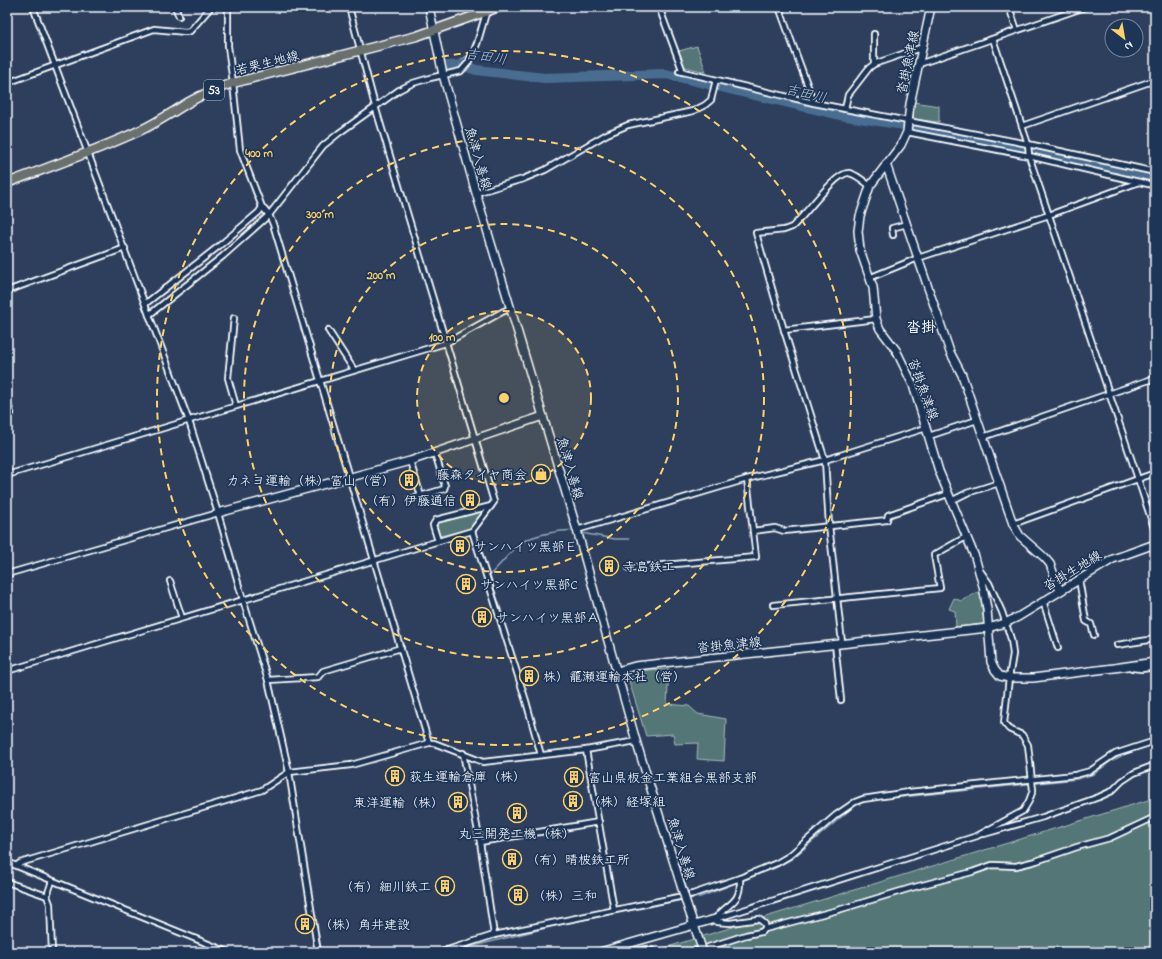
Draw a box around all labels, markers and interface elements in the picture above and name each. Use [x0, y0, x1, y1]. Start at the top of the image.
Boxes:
north arrow [1104, 18, 1144, 58]
street label: 沓掛魚津線 [892, 28, 925, 96]
text: N [1121, 37, 1136, 54]
water label: 吉田川 [463, 44, 508, 71]
street label: 若栗生地線 [234, 46, 302, 81]
road number: 53 [204, 80, 224, 100]
water label: 吉田川 [783, 80, 828, 109]
street label: 魚津入善線 [459, 125, 496, 193]
text: 400 m [244, 145, 273, 163]
text: 300 m [305, 206, 335, 224]
text: 200 m [366, 267, 396, 285]
district label: 沓掛 [906, 317, 936, 339]
text: 100 m [429, 329, 456, 347]
street label: 沓掛魚津線 [903, 356, 943, 424]
centre of rings [497, 391, 511, 405]
street label: 魚津入善線 [551, 435, 588, 503]
shop icon: 藤森タイヤ商会 [530, 463, 552, 485]
place label: 藤森タイヤ商会 [437, 466, 527, 485]
building icon: カネヨ運輸（株）富山（営） [398, 469, 420, 491]
place label: カネヨ運輸（株）富山（営） [226, 472, 395, 491]
building icon: （有）伊藤通信 [459, 489, 481, 511]
place label: （有）伊藤通信 [365, 492, 456, 511]
building icon: サンハイツ黒部Ｅ [449, 535, 471, 557]
place label: サンハイツ黒部Ｅ [474, 538, 577, 557]
street label: 沓掛生地線 [1040, 546, 1106, 596]
building icon: 寺島鉄工 [598, 555, 620, 577]
place label: 寺島鉄工 [623, 558, 675, 577]
building icon: サンハイツ黒部C [455, 573, 477, 595]
place label: サンハイツ黒部C [480, 576, 578, 595]
building icon: サンハイツ黒部Ａ [471, 606, 493, 628]
place label: サンハイツ黒部Ａ [496, 609, 599, 628]
street label: 沓掛魚津線 [696, 633, 763, 658]
building icon: 株）籠瀬運輸本社（営） [518, 665, 540, 687]
place label: 株）籠瀬運輸本社（営） [543, 668, 686, 687]
building icon: 荻生運輸倉庫（株） [384, 765, 406, 787]
building icon: 富山県板金工業組合黒部支部 [563, 766, 585, 788]
place label: 荻生運輸倉庫（株） [409, 768, 526, 787]
place label: 富山県板金工業組合黒部支部 [588, 769, 757, 788]
building icon: （株）経塚組 [562, 790, 584, 812]
building icon: 東洋運輸（株） [447, 791, 469, 813]
place label: （株）経塚組 [587, 793, 665, 812]
place label: 東洋運輸（株） [353, 794, 444, 813]
building icon: 丸三開発工機（株） [506, 802, 528, 824]
street label: 魚津入善線 [662, 815, 699, 883]
place label: 丸三開発工機（株） [458, 825, 576, 844]
building icon: （有）晴柀鉄工所 [501, 848, 523, 870]
place label: （有）晴柀鉄工所 [526, 851, 630, 870]
building icon: （有）細川鉄工 [434, 875, 456, 897]
place label: （有）細川鉄工 [340, 878, 431, 897]
building icon: （株）三和 [507, 884, 529, 906]
place label: （株）三和 [532, 887, 597, 906]
building icon: （株）角井建設 [294, 913, 316, 935]
place label: （株）角井建設 [319, 916, 410, 935]

